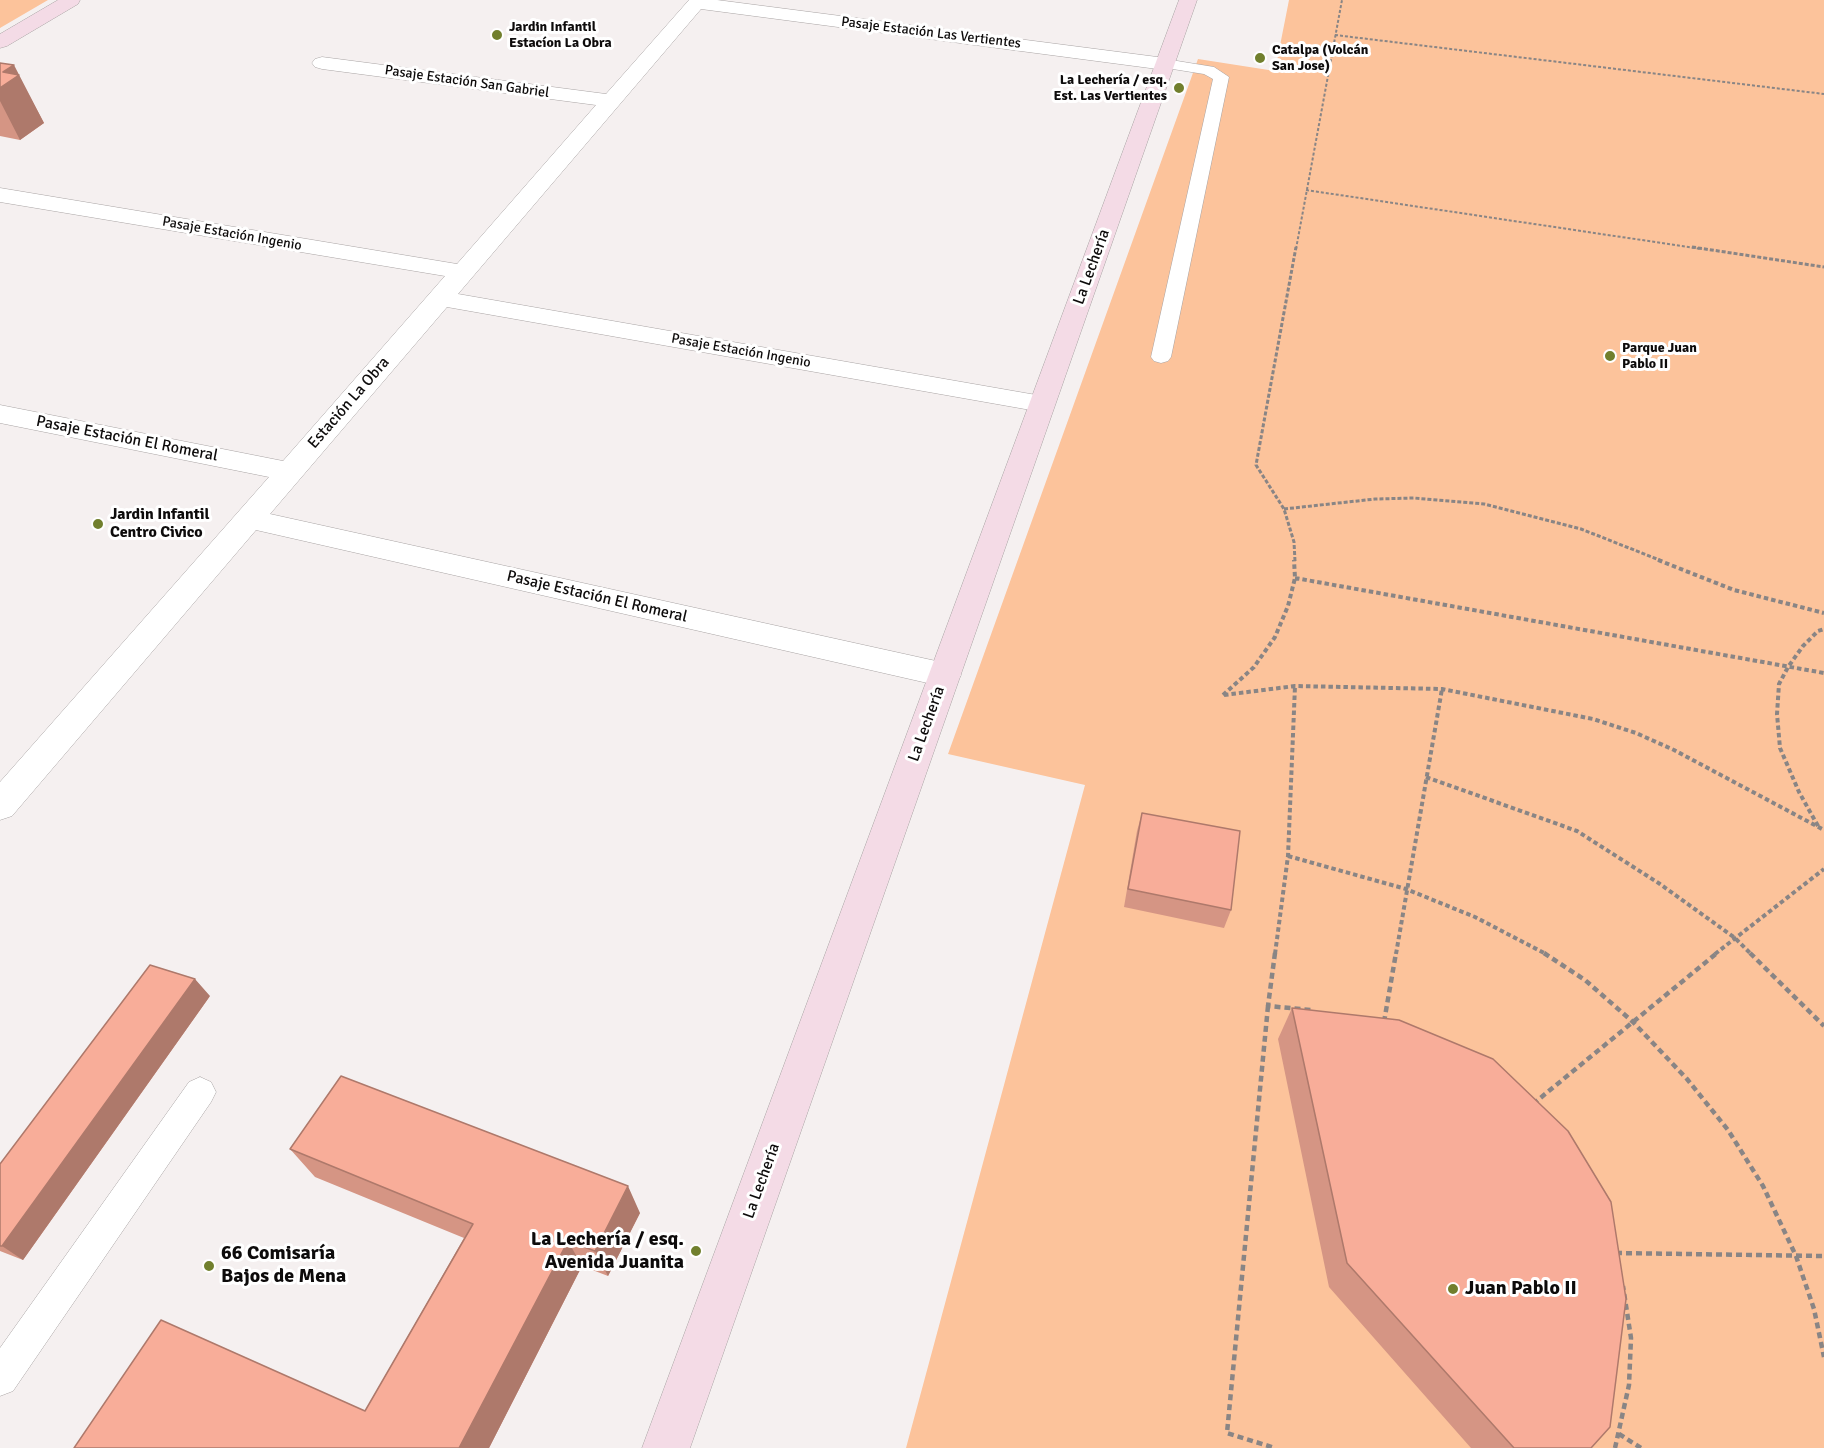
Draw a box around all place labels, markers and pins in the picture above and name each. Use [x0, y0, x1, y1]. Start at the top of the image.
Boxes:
place label: Jardin Infantil Estacíon La Obra [509, 19, 612, 51]
marker: Jardin Infantil Estacíon La Obra [490, 28, 504, 42]
place label: Catalpa (Volcán San Jose) [1272, 42, 1368, 74]
marker: Catalpa (Volcán San Jose) [1253, 51, 1267, 65]
place label: La Lechería / esq. Est. Las Vertientes [1053, 72, 1167, 104]
marker: La Lechería / esq. Est. Las Vertientes [1172, 81, 1186, 95]
place label: Parque Juan Pablo II [1622, 340, 1697, 372]
marker: Parque Juan Pablo II [1603, 349, 1617, 363]
place label: Jardin Infantil Centro Civico [110, 505, 210, 543]
marker: Jardin Infantil Centro Civico [91, 517, 105, 531]
place label: La Lechería / esq. Avenida Juanita [531, 1228, 684, 1275]
place label: 66 Comisaría Bajos de Mena [221, 1242, 346, 1289]
marker: La Lechería / esq. Avenida Juanita [689, 1244, 703, 1258]
marker: 66 Comisaría Bajos de Mena [202, 1259, 216, 1273]
place label: Juan Pablo II [1465, 1277, 1577, 1301]
marker: Juan Pablo II [1446, 1282, 1460, 1296]

